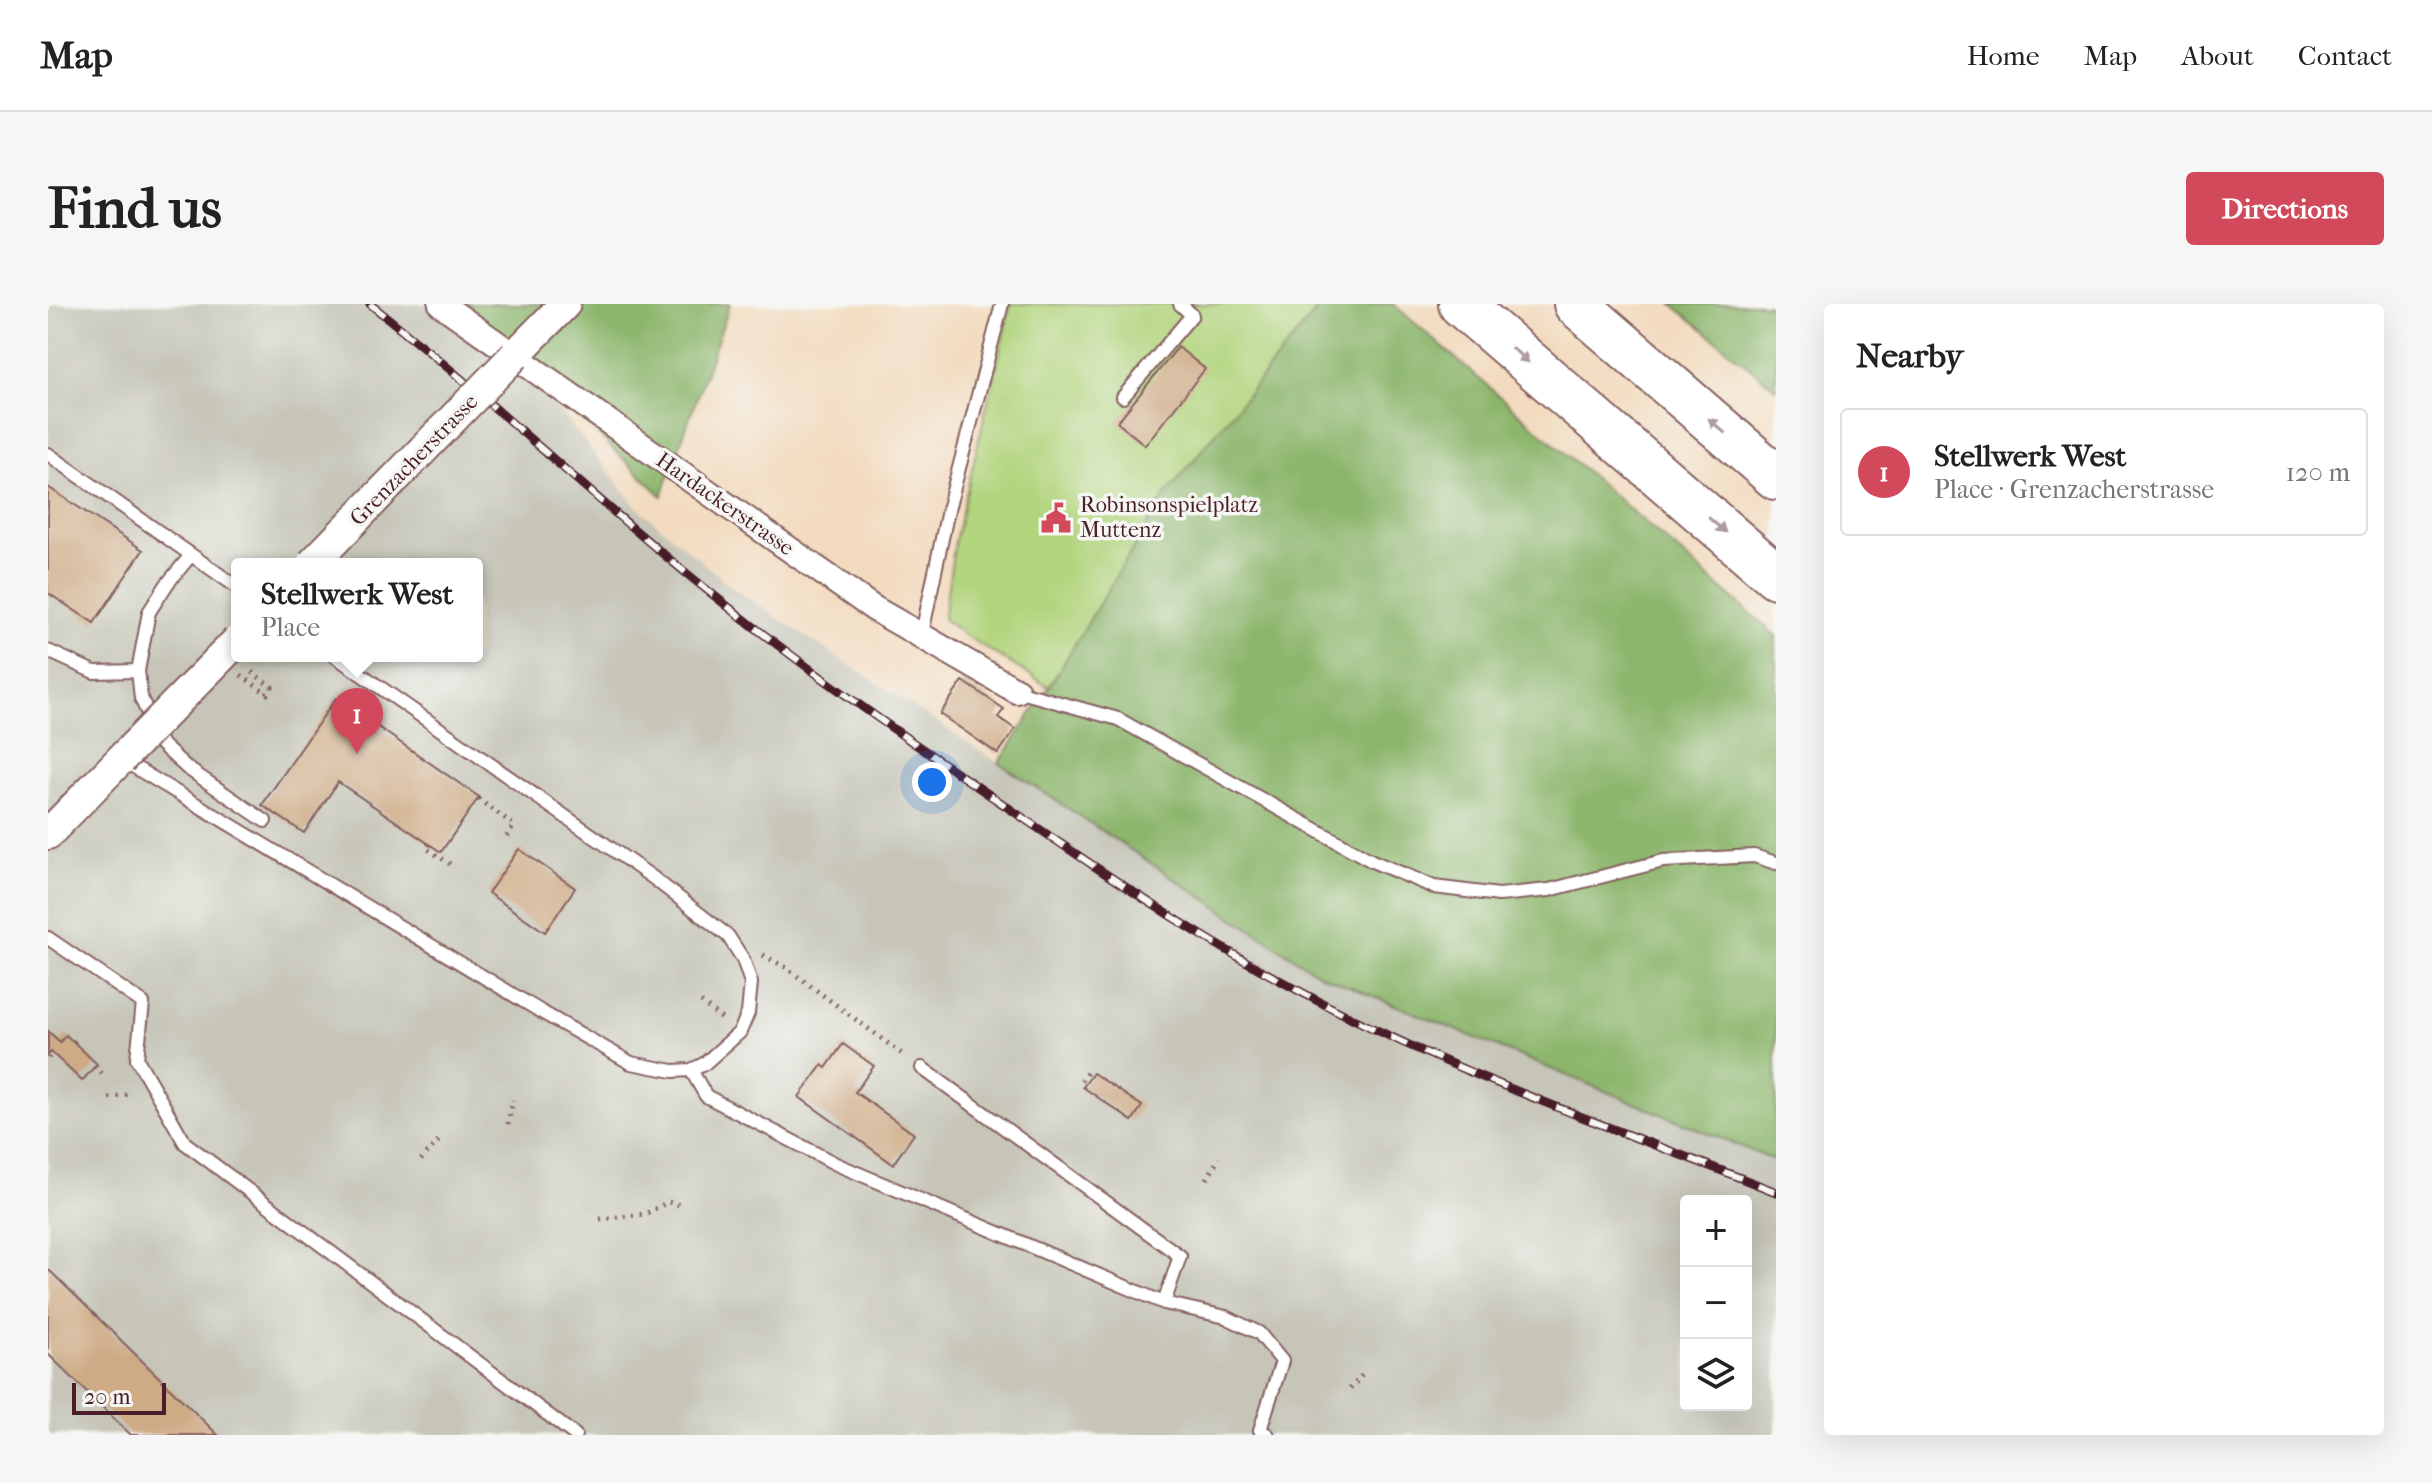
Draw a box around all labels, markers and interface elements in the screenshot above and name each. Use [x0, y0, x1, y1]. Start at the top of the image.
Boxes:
text: Map [40, 33, 113, 78]
text: Home [1967, 39, 2040, 72]
text: Map [2084, 39, 2137, 72]
text: About [2181, 39, 2254, 72]
text: Contact [2298, 39, 2392, 72]
button: Directions [2186, 172, 2384, 245]
text: Find us [48, 176, 222, 241]
text: Nearby [1856, 336, 1963, 376]
one-way arrow [1510, 346, 1530, 363]
street label: Grenzacherstrasse [345, 389, 484, 531]
one-way arrow [1707, 418, 1727, 436]
text: Stellwerk West [1934, 439, 2126, 474]
street label: Hardackerstrasse [651, 447, 799, 561]
text: 1 [1879, 457, 1889, 488]
text: 120 m [2286, 457, 2350, 488]
text: Place · Grenzacherstrasse [1934, 474, 2214, 505]
place label: Robinsonspielplatz Muttenz [1080, 492, 1258, 543]
public building icon: Robinsonspielplatz Muttenz [1039, 501, 1073, 535]
one-way arrow [1707, 516, 1727, 533]
popup [231, 558, 483, 662]
text: Stellwerk West [261, 577, 453, 612]
text: Place [261, 612, 320, 643]
pin: 1 [331, 688, 383, 754]
your location [912, 762, 952, 802]
map controls [1680, 1195, 1752, 1411]
button: + [1680, 1195, 1752, 1267]
button: − [1680, 1267, 1752, 1339]
button: layers [1680, 1339, 1752, 1411]
scale bar [72, 1379, 166, 1415]
text: 20 m [84, 1384, 130, 1410]

